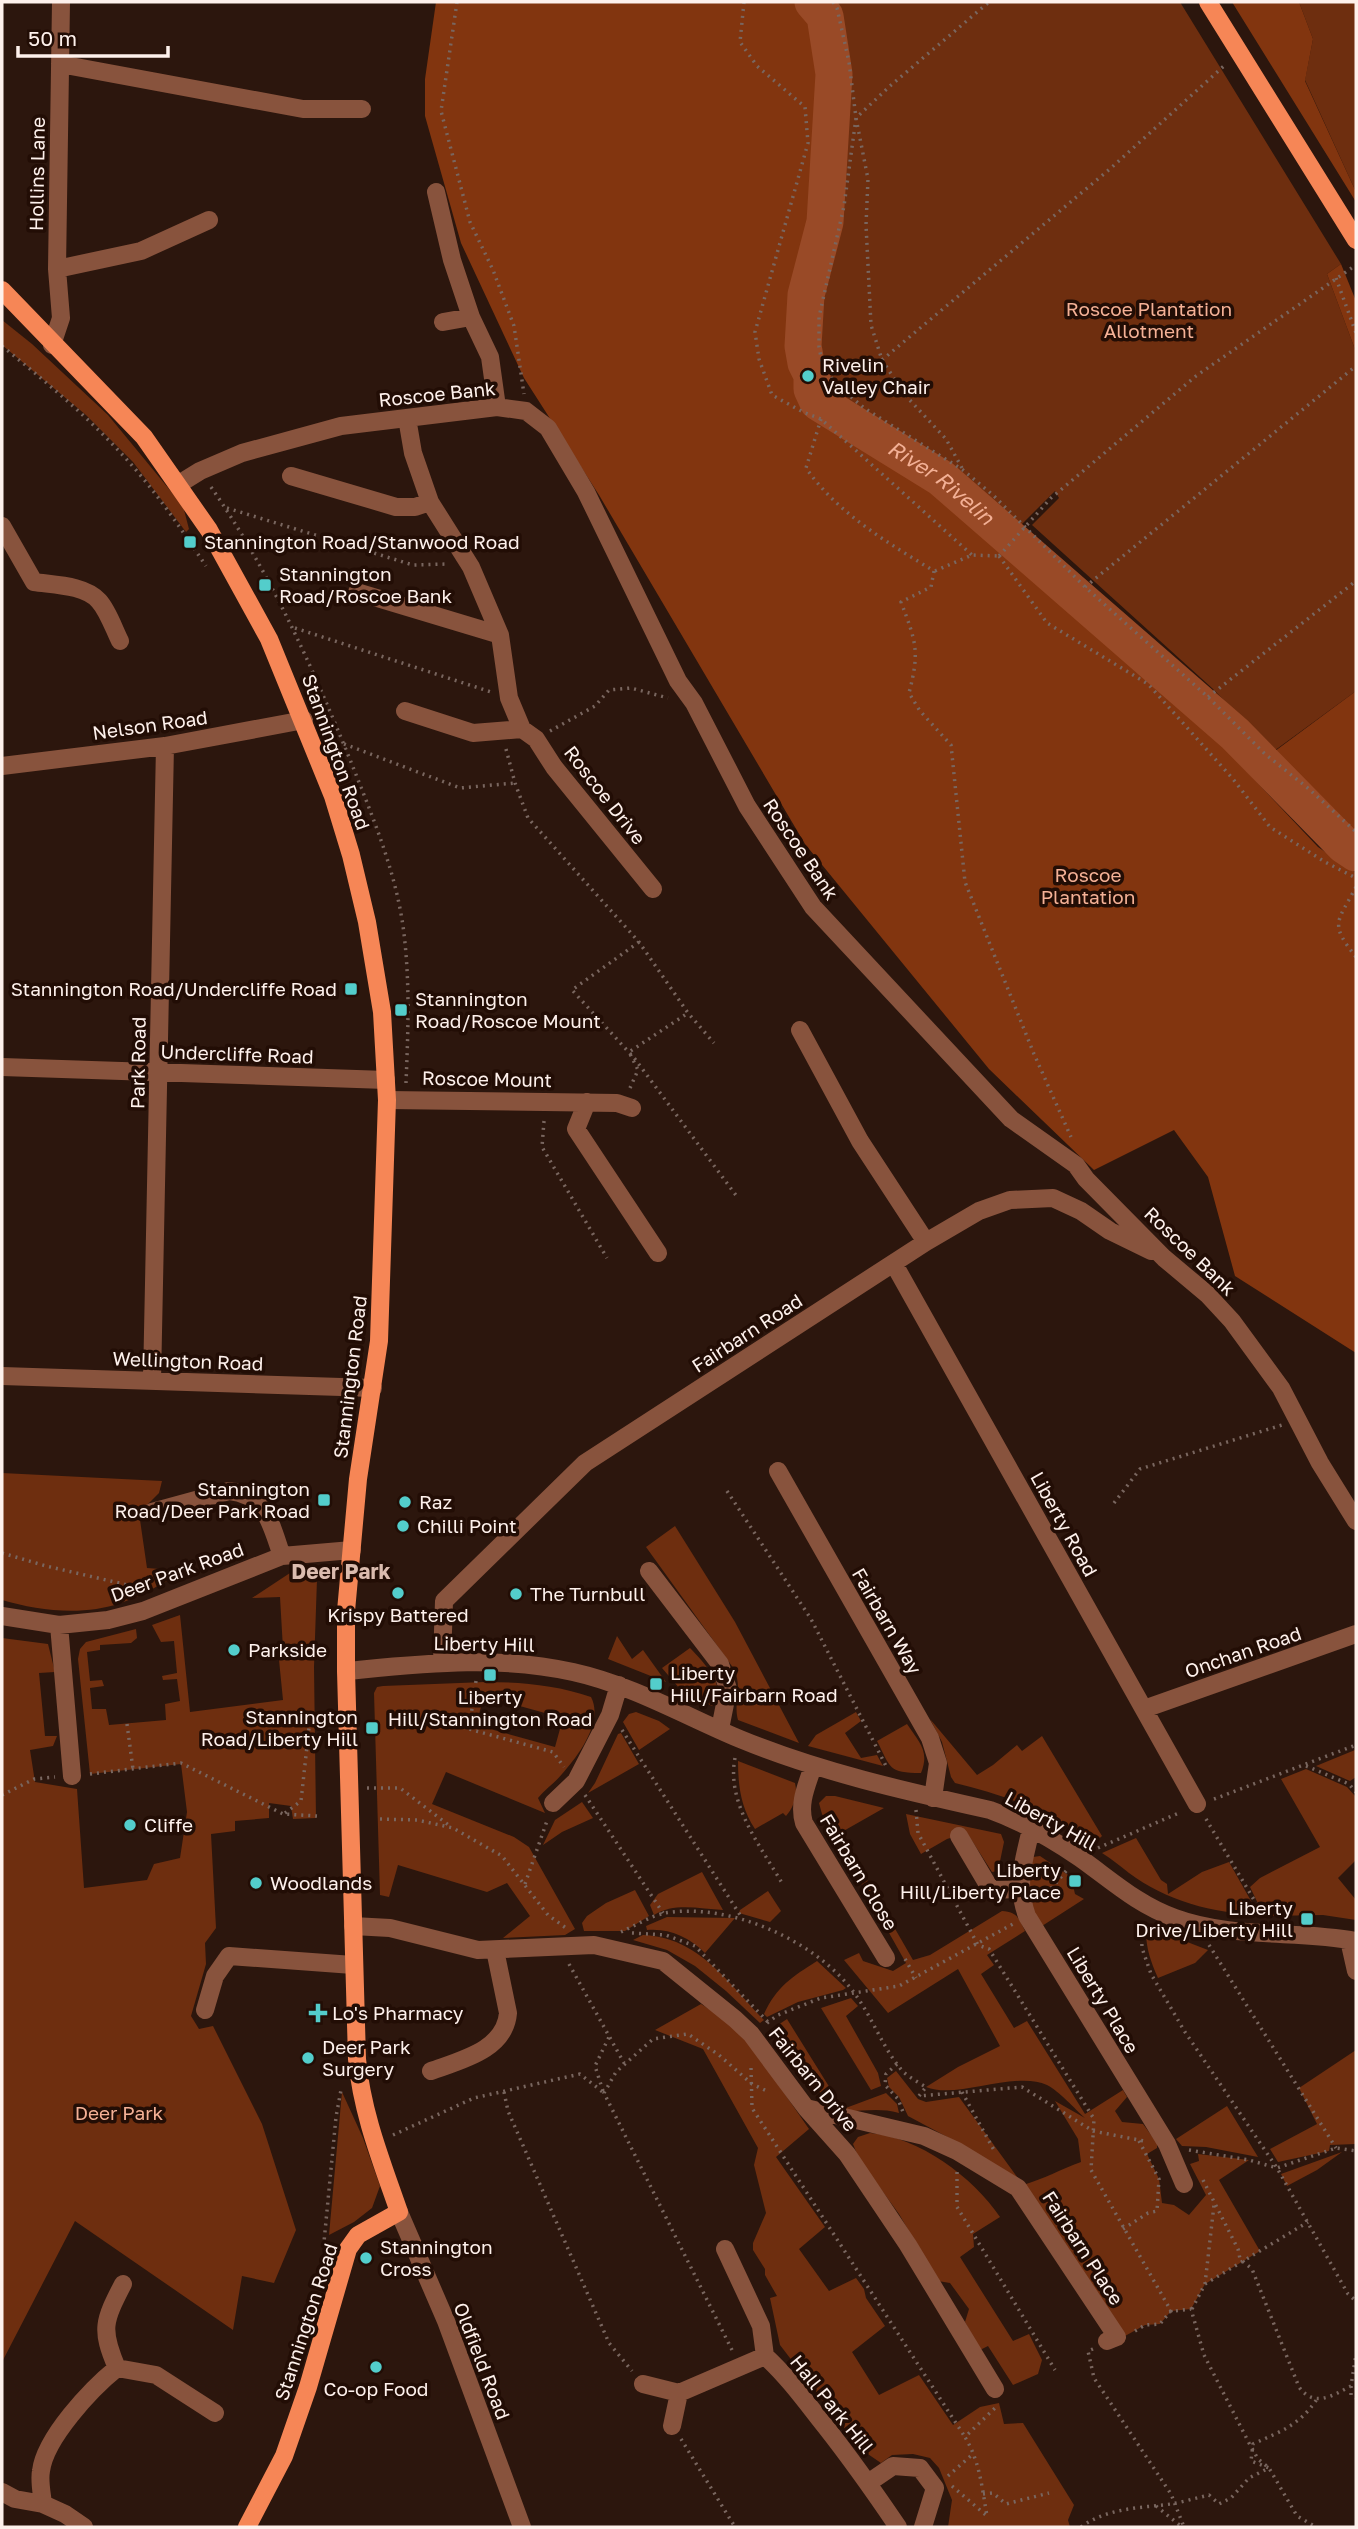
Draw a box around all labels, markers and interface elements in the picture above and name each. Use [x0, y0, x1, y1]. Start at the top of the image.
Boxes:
scale bar [18, 14, 168, 58]
text: 50 m [28, 25, 77, 51]
street label: Hollins Lane [24, 117, 49, 231]
park label: Roscoe Plantation Allotment [1066, 297, 1232, 342]
place label: Rivelin Valley Chair [822, 353, 931, 398]
marker: Rivelin Valley Chair [800, 368, 816, 384]
street label: Roscoe Bank [377, 376, 497, 411]
water label: River Rivelin [883, 434, 1000, 531]
place label: Stannington Road/Stanwood Road [204, 530, 520, 553]
marker: Stannington Road/Stanwood Road [182, 534, 198, 550]
place label: Stannington Road/Roscoe Bank [279, 562, 453, 607]
marker: Stannington Road/Roscoe Bank [257, 577, 273, 593]
street label: Stannington Road [298, 671, 375, 833]
street label: Nelson Road [91, 705, 209, 744]
street label: Roscoe Drive [560, 741, 651, 849]
street label: Roscoe Bank [759, 794, 844, 904]
park label: Roscoe Plantation [1041, 863, 1135, 908]
place label: Stannington Road/Undercliffe Road [11, 977, 337, 1000]
marker: Stannington Road/Undercliffe Road [343, 981, 359, 997]
place label: Stannington Road/Roscoe Mount [415, 987, 601, 1032]
marker: Stannington Road/Roscoe Mount [393, 1002, 409, 1018]
street label: Park Road [125, 1017, 150, 1109]
street label: Undercliffe Road [160, 1039, 314, 1068]
street label: Roscoe Mount [422, 1066, 552, 1091]
street label: Roscoe Bank [1140, 1202, 1241, 1300]
street label: Fairbarn Road [687, 1288, 806, 1377]
street label: Stannington Road [328, 1294, 371, 1460]
street label: Wellington Road [112, 1346, 264, 1375]
street label: Liberty Road [1026, 1467, 1103, 1580]
place label: Stannington Road/Deer Park Road [114, 1477, 310, 1522]
place label: Raz [419, 1490, 452, 1513]
marker: Stannington Road/Deer Park Road [316, 1492, 332, 1508]
marker: Raz [397, 1494, 413, 1510]
place label: Chilli Point [417, 1514, 517, 1537]
marker: Chilli Point [395, 1518, 411, 1534]
street label: Deer Park Road [107, 1537, 247, 1606]
district label: Deer Park [291, 1558, 391, 1584]
street label: Fairbarn Way [848, 1564, 927, 1678]
place label: The Turnbull [530, 1582, 645, 1605]
marker: Krispy Battered [390, 1585, 406, 1601]
marker: The Turnbull [508, 1586, 524, 1602]
place label: Krispy Battered [327, 1603, 469, 1626]
street label: Onchan Road [1182, 1621, 1304, 1682]
street label: Liberty Hill [433, 1631, 535, 1656]
place label: Parkside [248, 1638, 327, 1661]
marker: Parkside [226, 1642, 242, 1658]
place label: Liberty Hill/Fairbarn Road [670, 1661, 838, 1706]
marker: Liberty Hill/Stannington Road [482, 1667, 498, 1683]
marker: Liberty Hill/Fairbarn Road [648, 1676, 664, 1692]
place label: Liberty Hill/Stannington Road [388, 1685, 592, 1730]
place label: Stannington Road/Liberty Hill [201, 1705, 358, 1750]
marker: Stannington Road/Liberty Hill [364, 1720, 380, 1736]
street label: Liberty Hill [1001, 1786, 1101, 1855]
street label: Fairbarn Close [816, 1809, 903, 1934]
place label: Cliffe [144, 1813, 193, 1836]
marker: Cliffe [122, 1817, 138, 1833]
place label: Liberty Hill/Liberty Place [900, 1858, 1061, 1903]
place label: Woodlands [270, 1871, 372, 1894]
marker: Liberty Hill/Liberty Place [1067, 1873, 1083, 1889]
marker: Woodlands [248, 1875, 264, 1891]
place label: Liberty Drive/Liberty Hill [1135, 1896, 1293, 1941]
marker: Liberty Drive/Liberty Hill [1299, 1911, 1315, 1927]
street label: Liberty Place [1063, 1942, 1144, 2057]
place label: Lo's Pharmacy [332, 2001, 464, 2024]
marker: Lo's Pharmacy [310, 2005, 326, 2021]
street label: Fairbarn Drive [764, 2022, 862, 2135]
place label: Deer Park Surgery [322, 2035, 411, 2080]
marker: Deer Park Surgery [300, 2050, 316, 2066]
park label: Deer Park [75, 2101, 164, 2124]
street label: Fairbarn Place [1038, 2187, 1129, 2309]
place label: Stannington Cross [380, 2235, 493, 2280]
street label: Stannington Road [269, 2240, 342, 2403]
marker: Stannington Cross [358, 2250, 374, 2266]
street label: Oldfield Road [450, 2299, 515, 2423]
street label: Hall Park Hill [786, 2350, 879, 2457]
marker: Co-op Food [368, 2359, 384, 2375]
place label: Co-op Food [324, 2377, 428, 2400]

